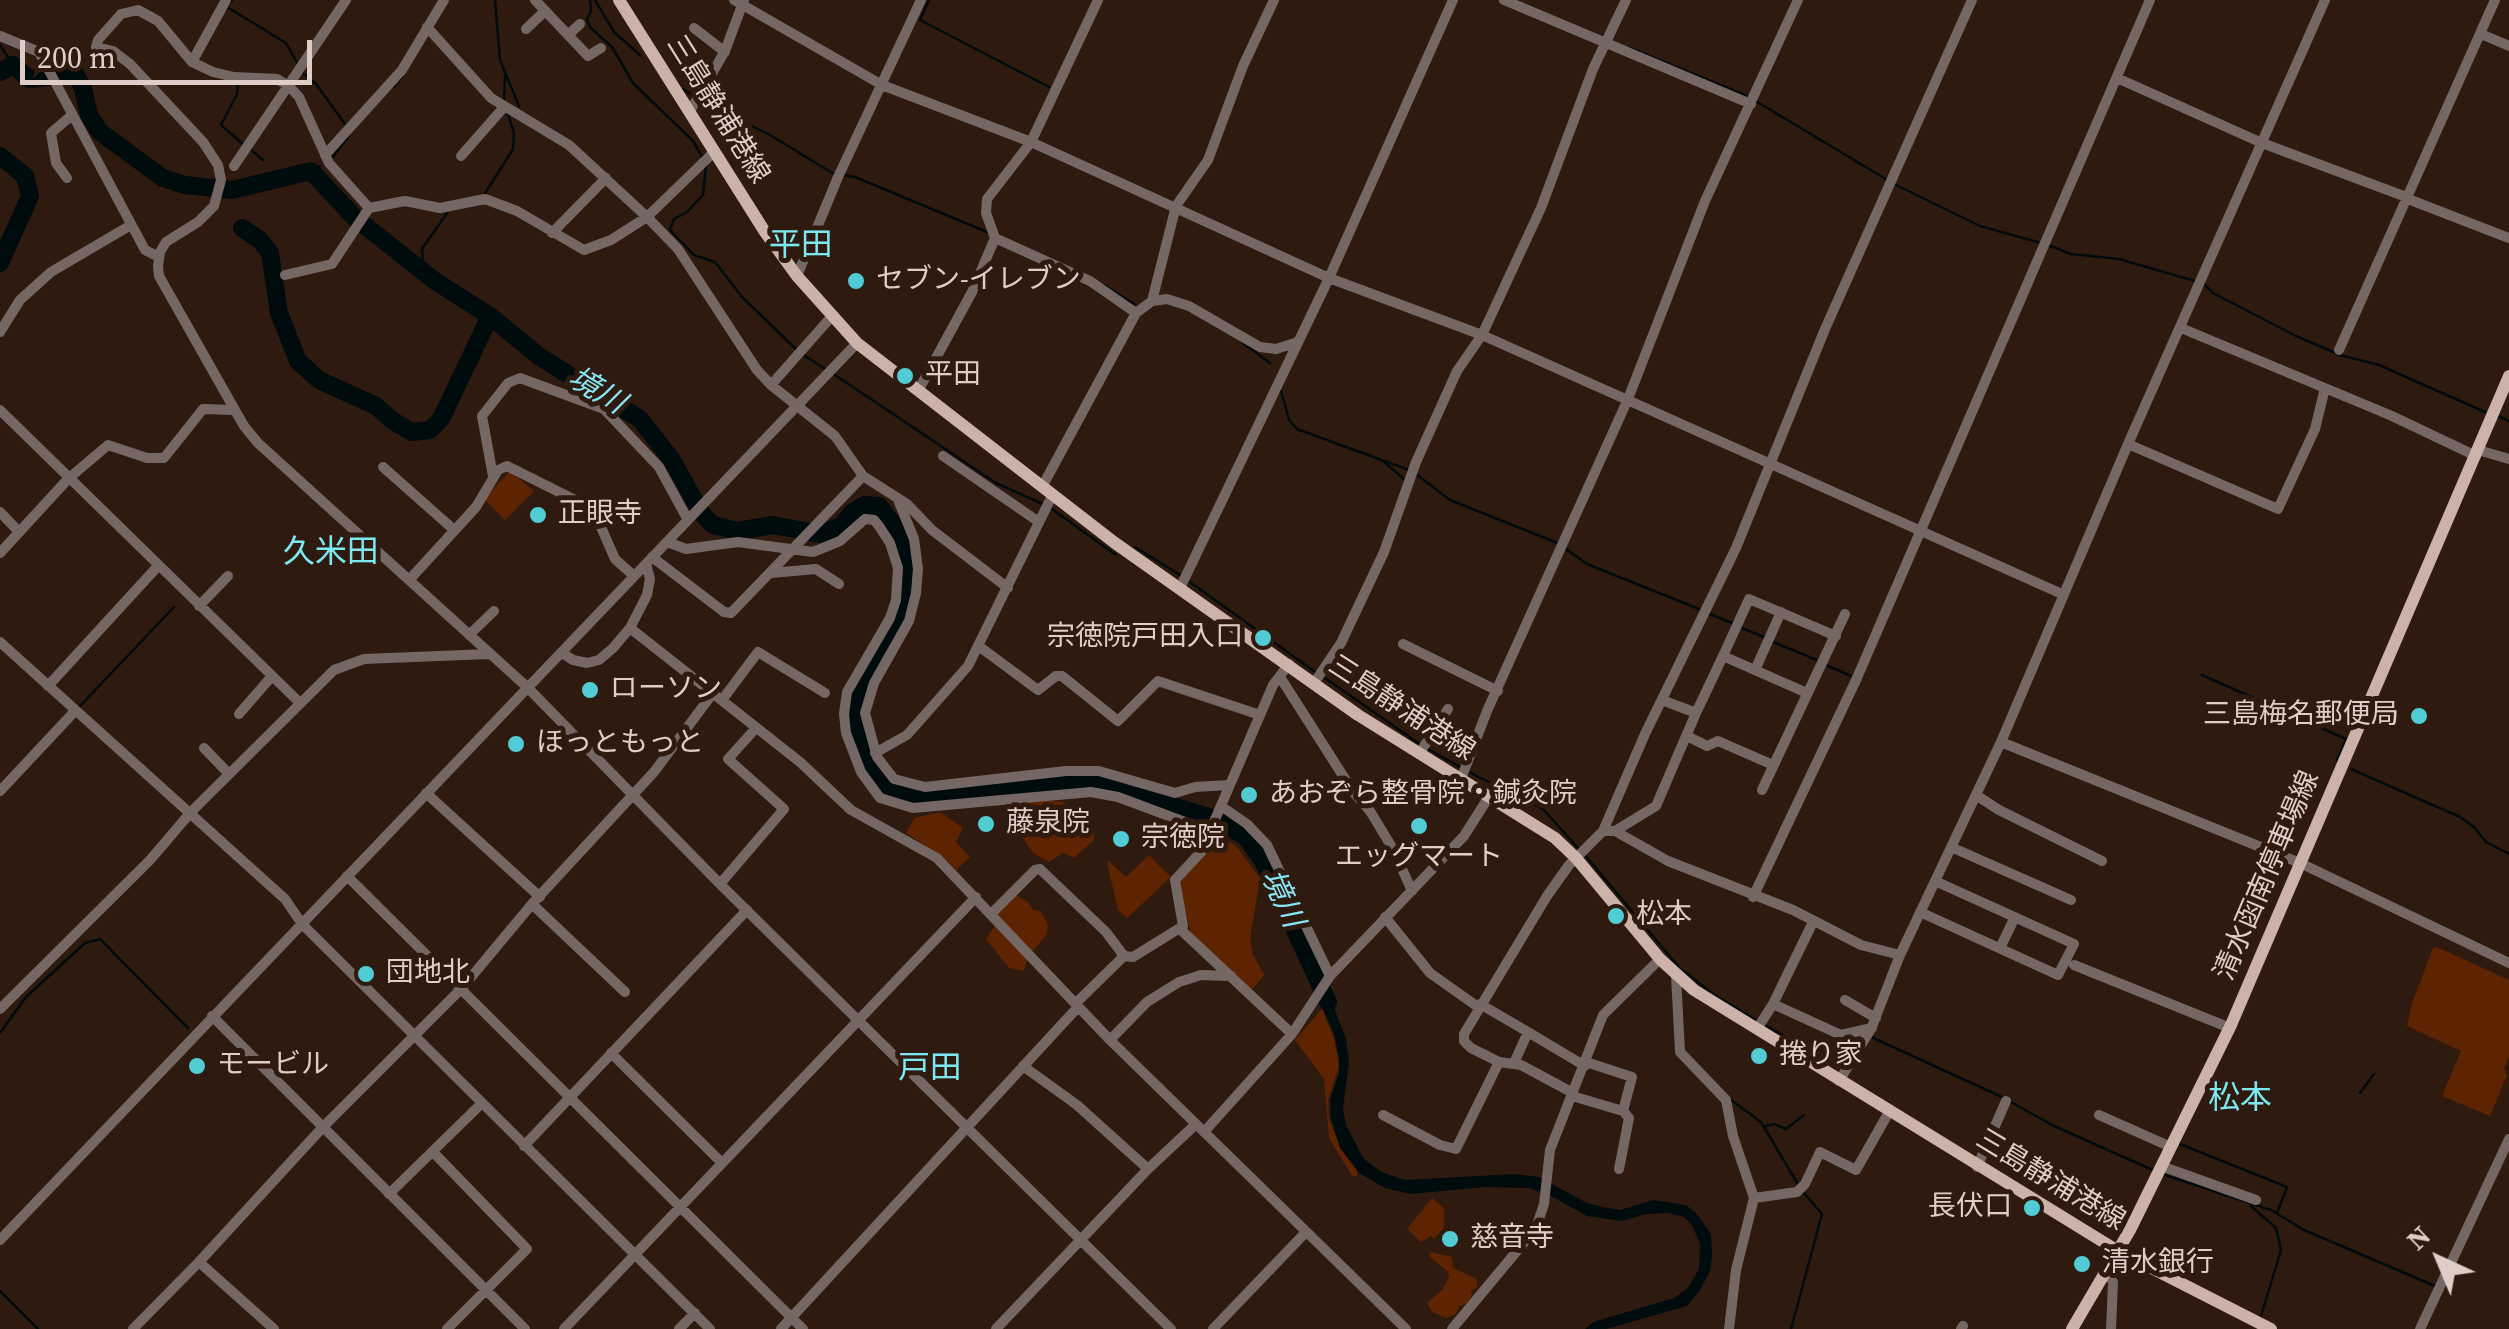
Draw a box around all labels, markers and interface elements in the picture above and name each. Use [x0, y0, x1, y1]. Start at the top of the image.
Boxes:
scale bar [25, 20, 318, 82]
street label: 三島静浦港線 [658, 30, 776, 190]
text: 200 m [37, 37, 116, 78]
district label: 平田 [769, 228, 833, 266]
place label: セブン-イレブン [876, 264, 1081, 298]
marker: セブン-イレブン [845, 270, 867, 292]
place label: 平田 [925, 359, 981, 393]
water label: 境川 [561, 361, 631, 423]
marker: 平田 [894, 365, 916, 387]
place label: 正眼寺 [558, 498, 642, 532]
marker: 正眼寺 [527, 504, 549, 526]
district label: 久米田 [283, 535, 379, 573]
place label: 宗徳院戸田入口 [1047, 621, 1243, 655]
marker: 宗徳院戸田入口 [1252, 627, 1274, 649]
street label: 三島静浦港線 [1321, 649, 1481, 769]
place label: ローソン [610, 673, 722, 707]
marker: ローソン [579, 679, 601, 701]
place label: 三島梅名郵便局 [2203, 699, 2399, 733]
marker: 三島梅名郵便局 [2408, 705, 2430, 727]
place label: ほっともっと [536, 727, 704, 761]
marker: ほっともっと [505, 733, 527, 755]
street label: 清水函南停車場線 [2209, 766, 2327, 986]
place label: あおぞら整骨院・鍼灸院 [1269, 778, 1577, 812]
marker: あおぞら整骨院・鍼灸院 [1238, 784, 1260, 806]
place label: 藤泉院 [1006, 807, 1090, 841]
marker: 藤泉院 [975, 813, 997, 835]
marker: エッグマート [1408, 815, 1430, 837]
place label: 宗徳院 [1141, 822, 1225, 856]
marker: 宗徳院 [1110, 828, 1132, 850]
place label: エッグマート [1335, 841, 1503, 875]
water label: 境川 [1252, 864, 1310, 934]
place label: 松本 [1636, 899, 1692, 933]
marker: 松本 [1605, 905, 1627, 927]
place label: 団地北 [386, 957, 470, 991]
marker: 団地北 [355, 963, 377, 985]
place label: 捲り家 [1779, 1039, 1863, 1073]
marker: 捲り家 [1748, 1045, 1770, 1067]
place label: モービル [217, 1049, 329, 1083]
district label: 戸田 [898, 1051, 962, 1089]
marker: モービル [186, 1055, 208, 1077]
district label: 松本 [2208, 1081, 2272, 1119]
street label: 三島静浦港線 [1969, 1123, 2131, 1239]
place label: 長伏口 [1928, 1191, 2012, 1225]
marker: 長伏口 [2021, 1197, 2043, 1219]
north arrow [2389, 1209, 2489, 1309]
text: N [2398, 1217, 2439, 1258]
place label: 慈音寺 [1470, 1222, 1554, 1256]
marker: 慈音寺 [1439, 1228, 1461, 1250]
place label: 清水銀行 [2102, 1247, 2214, 1281]
marker: 清水銀行 [2071, 1253, 2093, 1275]

